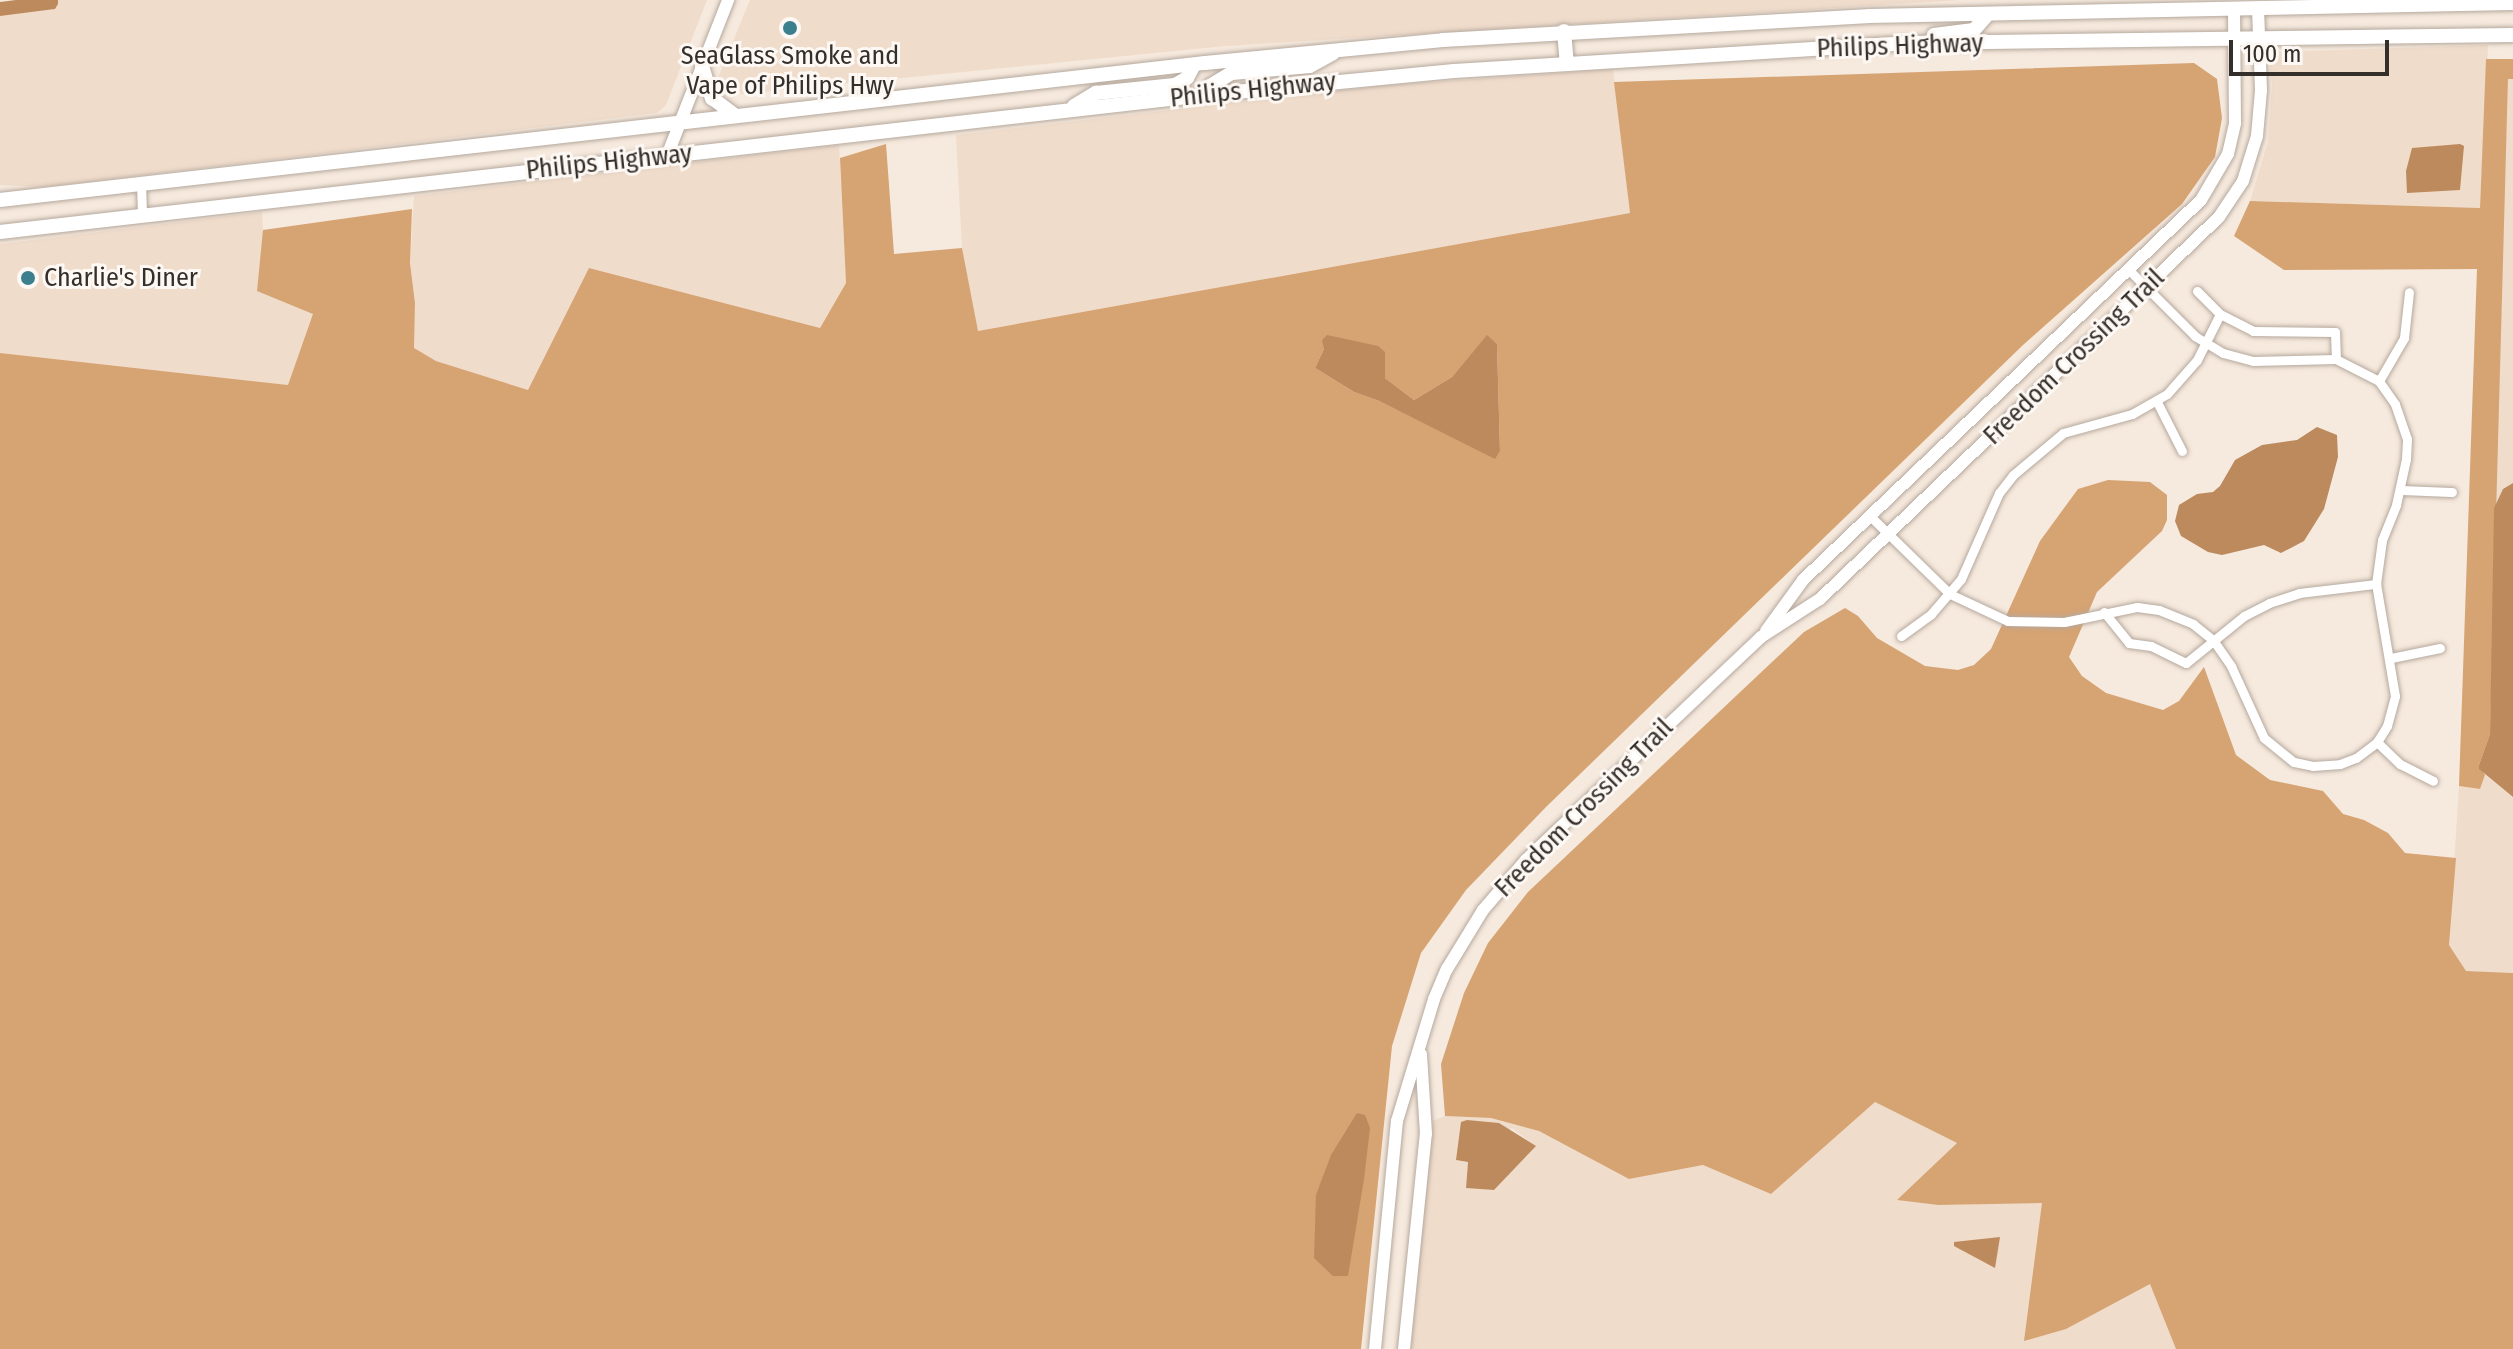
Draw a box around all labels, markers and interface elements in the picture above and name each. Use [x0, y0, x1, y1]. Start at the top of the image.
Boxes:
marker: SeaGlass Smoke and Vape of Philips Hwy [781, 19, 799, 37]
scale bar [2233, 24, 2393, 74]
street label: Philips Highway [1816, 28, 1984, 64]
place label: SeaGlass Smoke and Vape of Philips Hwy [681, 40, 899, 102]
text: 100 m [2243, 40, 2301, 68]
street label: Philips Highway [1168, 66, 1338, 114]
street label: Philips Highway [524, 138, 694, 186]
place label: Charlie's Diner [44, 262, 198, 294]
street label: Freedom Crossing Trail [1977, 263, 2171, 451]
marker: Charlie's Diner [19, 269, 37, 287]
street label: Freedom Crossing Trail [1488, 712, 1680, 904]

